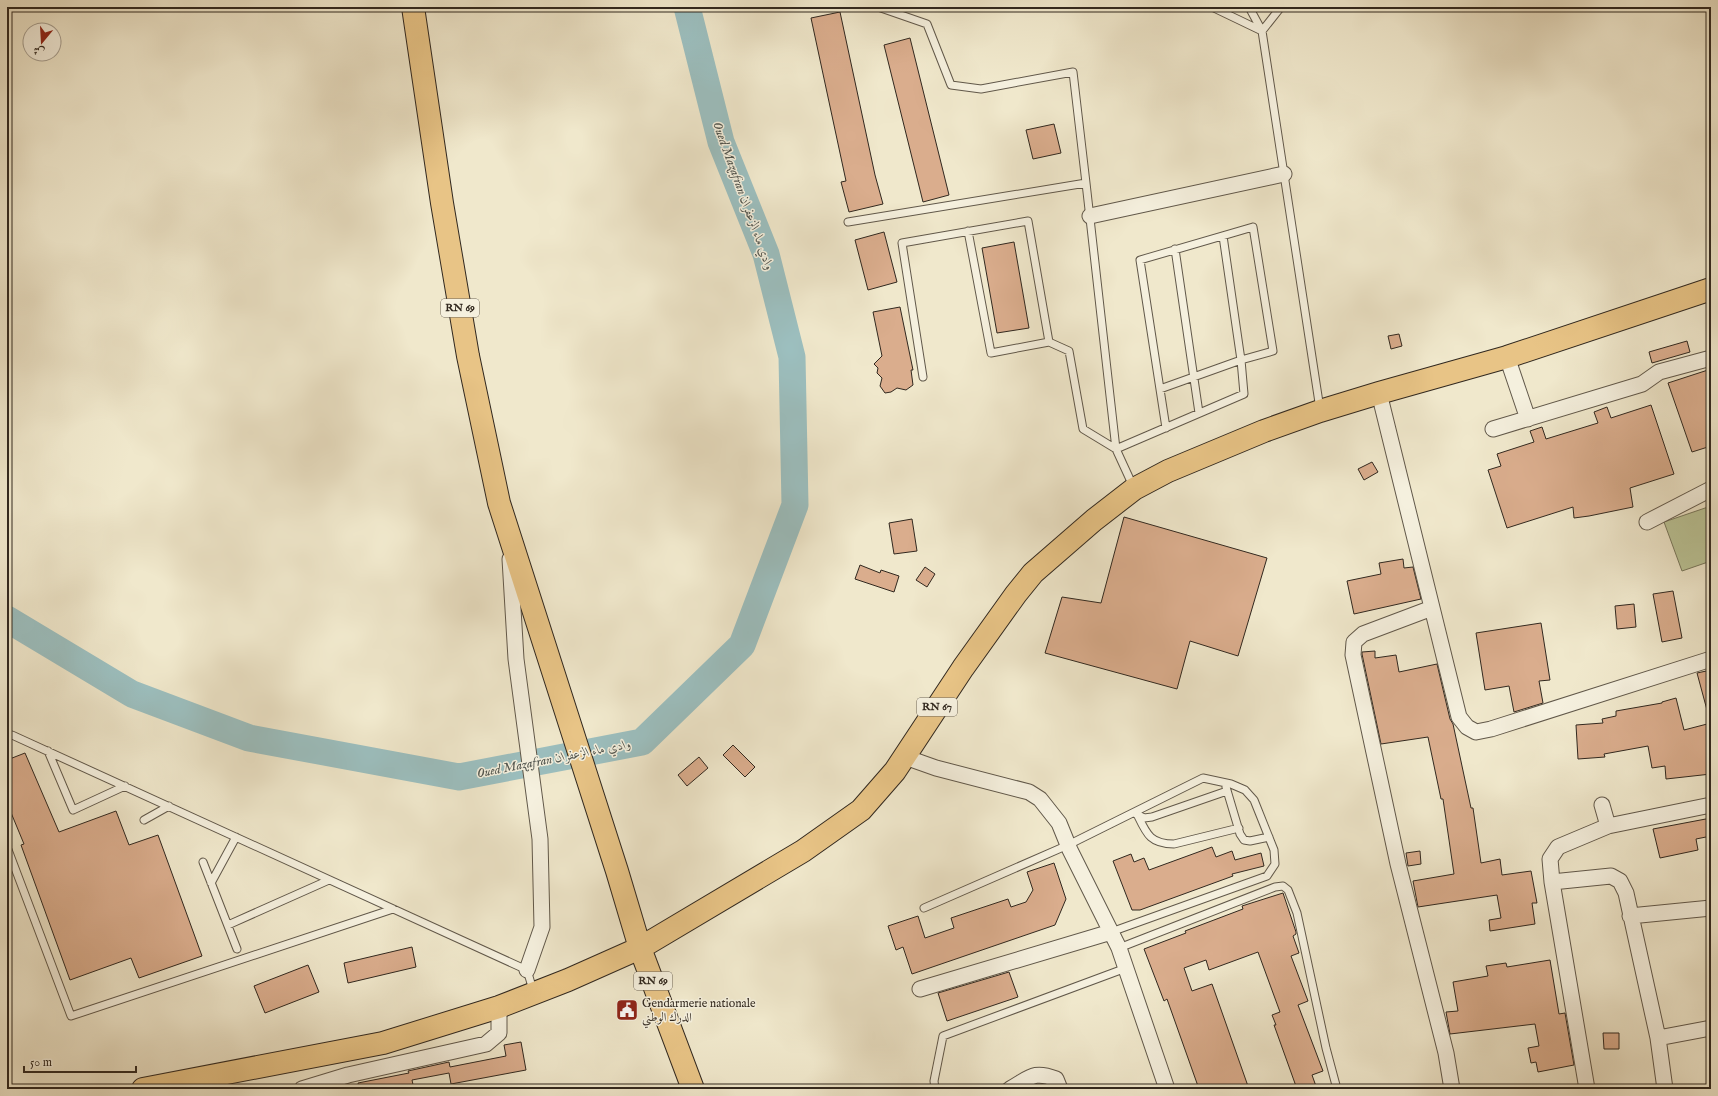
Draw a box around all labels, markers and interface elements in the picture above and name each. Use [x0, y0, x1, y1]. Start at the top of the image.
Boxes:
north arrow [22, 22, 62, 62]
text: ش [32, 42, 47, 59]
water label: Oued Mazafran وادي ماء الزعفران [707, 119, 778, 273]
road number: RN 69 [441, 299, 479, 317]
road number: RN 67 [917, 698, 957, 716]
water label: Oued Mazafran وادي ماء الزعفران [475, 736, 633, 783]
road number: RN 69 [634, 972, 672, 990]
place label: Gendarmerie nationale الدرك الوطني [642, 996, 756, 1029]
public building icon: Gendarmerie nationale الدرك الوطني [614, 997, 640, 1023]
scale bar [24, 1048, 136, 1074]
text: 50 m [30, 1055, 52, 1070]

